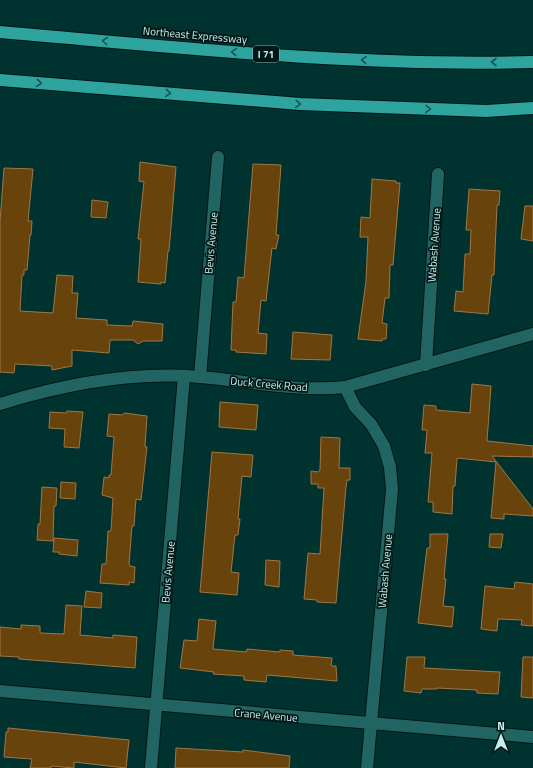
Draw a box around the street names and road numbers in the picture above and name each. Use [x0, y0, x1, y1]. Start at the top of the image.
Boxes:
street label: Northeast Expressway [142, 22, 248, 48]
road number: I 71 [253, 46, 279, 62]
street label: Wabash Avenue [423, 207, 445, 283]
street label: Bevis Avenue [200, 211, 222, 275]
street label: Duck Creek Road [230, 373, 309, 395]
street label: Wabash Avenue [374, 533, 396, 609]
street label: Bevis Avenue [157, 540, 179, 604]
street label: Crane Avenue [234, 704, 299, 726]

